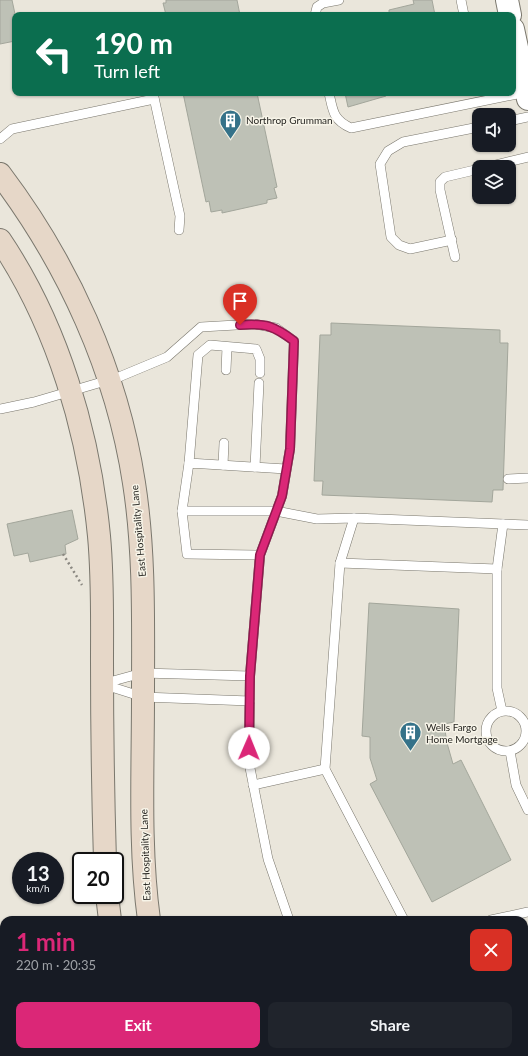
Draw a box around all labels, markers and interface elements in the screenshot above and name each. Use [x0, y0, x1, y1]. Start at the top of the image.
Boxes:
text: 190 m [94, 26, 173, 60]
icon: left [28, 28, 80, 80]
text: Turn left [94, 60, 160, 82]
building icon: Northrop Grumman [217, 107, 243, 140]
map controls [472, 108, 516, 204]
button: sound [472, 108, 516, 152]
place label: Northrop Grumman [246, 114, 333, 126]
button: layers [472, 160, 516, 204]
pin [223, 284, 257, 325]
icon: arrive [229, 290, 251, 312]
street label: East Hospitality Lane [128, 485, 148, 577]
building icon: Wells Fargo Home Mortgage [397, 720, 423, 753]
place label: Wells Fargo Home Mortgage [426, 721, 498, 745]
position arrow [228, 727, 270, 769]
street label: East Hospitality Lane [137, 809, 153, 901]
speed limit sign: 20 [72, 852, 124, 904]
text: 13 [26, 861, 50, 885]
text: km/h [26, 882, 50, 894]
text: 1 min [16, 927, 76, 956]
button: close [470, 929, 512, 971]
text: 220 m · 20:35 [16, 957, 96, 973]
button: Exit [16, 1002, 260, 1048]
button: Share [268, 1002, 512, 1048]

